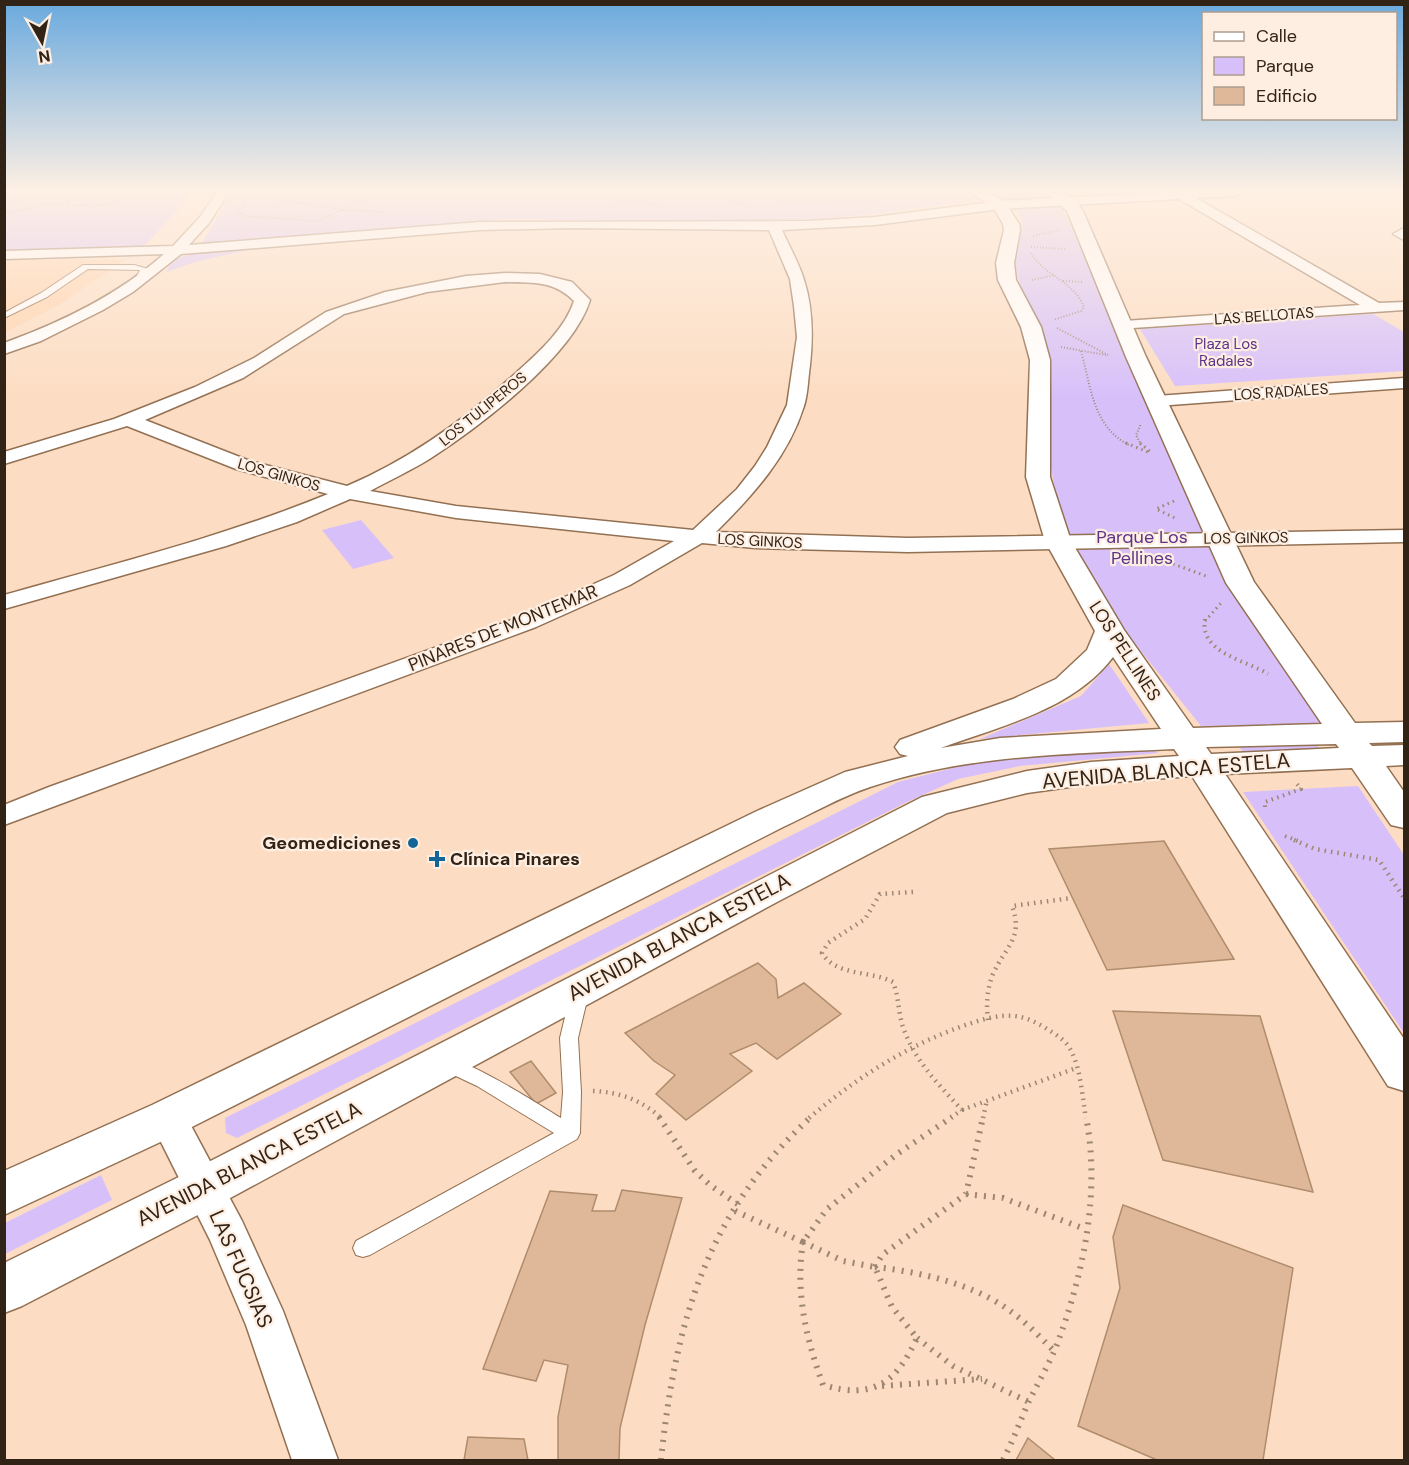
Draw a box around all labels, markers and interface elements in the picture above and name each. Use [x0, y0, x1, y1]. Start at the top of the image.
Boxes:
north arrow [12, 12, 72, 72]
legend [1202, 12, 1397, 120]
text: Calle [1256, 24, 1297, 48]
text: N [37, 45, 52, 68]
text: Parque [1256, 54, 1314, 78]
text: Edificio [1256, 84, 1317, 108]
street label: LAS BELLOTAS [1213, 303, 1315, 329]
park label: Plaza Los Radales [1194, 334, 1258, 371]
street label: LOS TULIPEROS [435, 367, 531, 451]
street label: LOS RADALES [1233, 379, 1329, 405]
street label: LOS GINKOS [235, 454, 323, 496]
park label: Parque Los Pellines [1096, 525, 1188, 570]
street label: LOS GINKOS [1203, 527, 1289, 549]
street label: LOS GINKOS [717, 529, 803, 553]
street label: PINARES DE MONTEMAR [405, 579, 601, 677]
street label: LOS PELLINES [1084, 597, 1166, 705]
street label: AVENIDA BLANCA ESTELA [1041, 746, 1291, 796]
place label: Geomediciones [262, 831, 401, 855]
marker: Geomediciones [406, 836, 420, 850]
place label: Clínica Pinares [450, 847, 580, 871]
marker: Clínica Pinares [428, 850, 446, 868]
street label: AVENIDA BLANCA ESTELA [563, 866, 796, 1008]
street label: AVENIDA BLANCA ESTELA [132, 1095, 366, 1233]
street label: LAS FUCSIAS [203, 1206, 279, 1332]

